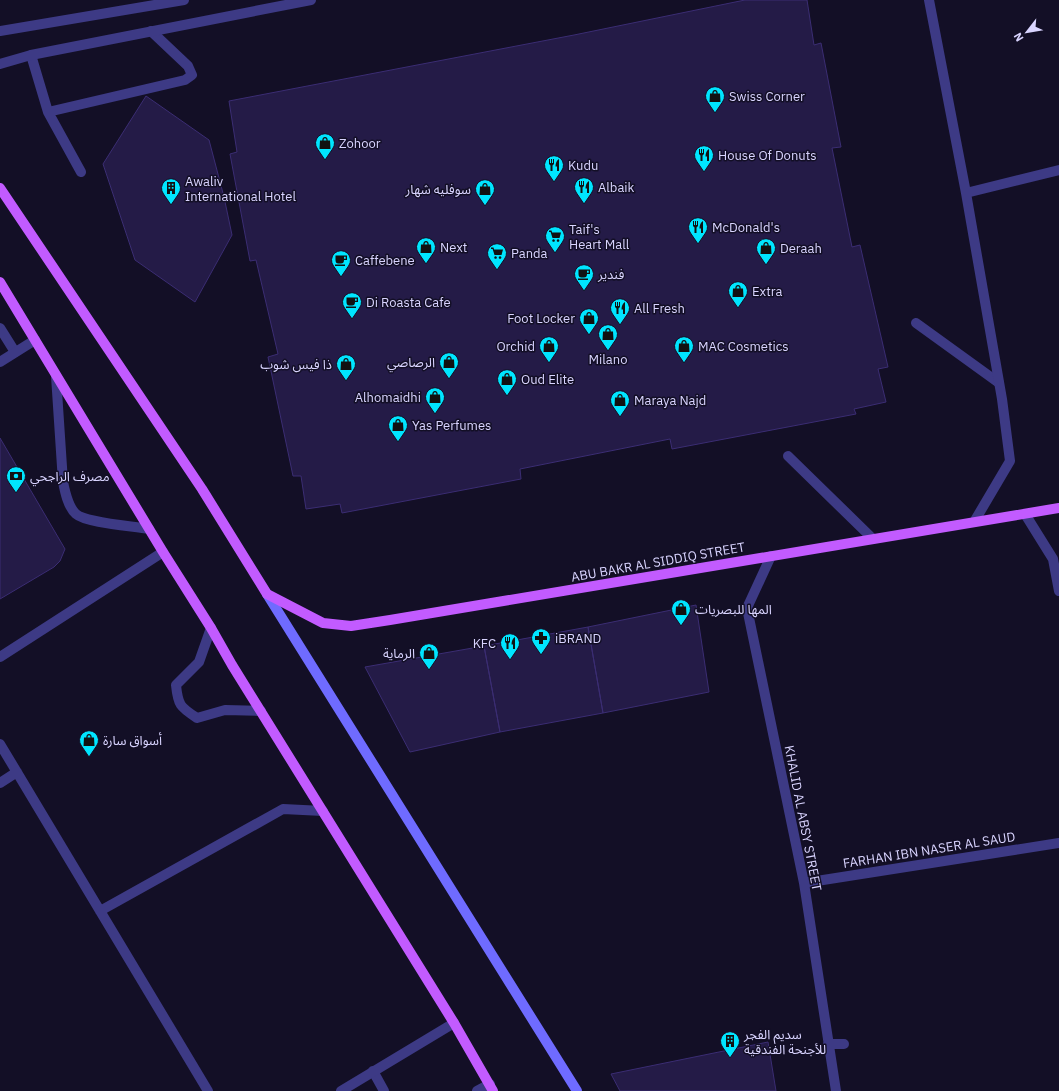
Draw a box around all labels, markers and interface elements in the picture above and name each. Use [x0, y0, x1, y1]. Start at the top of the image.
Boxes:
north arrow [1007, 12, 1047, 52]
text: N [1010, 30, 1026, 44]
shop icon: Swiss Corner [704, 85, 726, 113]
place label: Swiss Corner [729, 88, 805, 105]
shop icon: Zohoor [314, 132, 336, 160]
place label: Zohoor [339, 135, 381, 152]
restaurant icon: House Of Donuts [693, 144, 715, 172]
place label: House Of Donuts [718, 147, 817, 164]
restaurant icon: Kudu [543, 154, 565, 182]
place label: Kudu [568, 157, 598, 174]
place label: Awaliv International Hotel [185, 173, 296, 205]
restaurant icon: Albaik [573, 176, 595, 204]
building icon: Awaliv International Hotel [160, 177, 182, 205]
shop icon: سوفليه شهار [474, 178, 496, 206]
place label: Albaik [598, 179, 635, 196]
place label: سوفليه شهار [404, 181, 471, 198]
restaurant icon: McDonald's [687, 216, 709, 244]
place label: McDonald's [712, 219, 780, 236]
place label: Taif's Heart Mall [569, 221, 630, 253]
supermarket icon: Taif's Heart Mall [544, 225, 566, 253]
shop icon: Next [415, 236, 437, 264]
shop icon: Deraah [755, 237, 777, 265]
place label: Next [440, 239, 467, 256]
place label: Deraah [780, 240, 822, 257]
supermarket icon: Panda [486, 242, 508, 270]
place label: Panda [511, 245, 548, 262]
cafe icon: Caffebene [330, 249, 352, 277]
place label: Caffebene [355, 252, 415, 269]
cafe icon: فندير [573, 263, 595, 291]
place label: فندير [597, 266, 624, 283]
shop icon: Extra [727, 280, 749, 308]
place label: Extra [752, 283, 782, 300]
cafe icon: Di Roasta Cafe [341, 291, 363, 319]
place label: Di Roasta Cafe [366, 294, 451, 311]
restaurant icon: All Fresh [609, 297, 631, 325]
place label: All Fresh [634, 300, 685, 317]
shop icon: Foot Locker [578, 307, 600, 335]
place label: Foot Locker [507, 310, 575, 327]
shop icon: Milano [597, 323, 619, 351]
shop icon: Orchid [538, 335, 560, 363]
shop icon: MAC Cosmetics [673, 335, 695, 363]
place label: Orchid [496, 338, 535, 355]
place label: MAC Cosmetics [698, 338, 789, 355]
shop icon: الرصاصي [438, 351, 460, 379]
place label: Milano [589, 351, 627, 368]
shop icon: ذا فيس شوب [335, 353, 357, 381]
place label: الرصاصي [387, 354, 435, 373]
place label: ذا فيس شوب [260, 356, 332, 373]
shop icon: Oud Elite [496, 368, 518, 396]
place label: Oud Elite [521, 371, 574, 388]
shop icon: Alhomaidhi [424, 386, 446, 414]
place label: Alhomaidhi [355, 389, 421, 406]
shop icon: Maraya Najd [609, 389, 631, 417]
place label: Maraya Najd [634, 392, 706, 409]
shop icon: Yas Perfumes [387, 414, 409, 442]
place label: Yas Perfumes [412, 417, 491, 434]
bank icon: مصرف الراجحي [5, 465, 27, 493]
place label: مصرف الراجحي [30, 468, 110, 487]
street label: ABU BAKR AL SIDDIQ STREET [570, 538, 747, 586]
shop icon: المها للبصريات [670, 598, 692, 626]
place label: المها للبصريات [695, 601, 772, 618]
pharmacy icon: iBRAND [530, 627, 552, 655]
place label: iBRAND [555, 630, 601, 647]
restaurant icon: KFC [499, 632, 521, 660]
place label: KFC [473, 635, 496, 652]
shop icon: الرماية [418, 642, 440, 670]
place label: الرماية [383, 645, 415, 662]
shop icon: أسواق سارة [78, 729, 100, 757]
place label: أسواق سارة [103, 732, 162, 749]
street label: KHALID AL ABSY STREET [781, 744, 826, 893]
street label: FARHAN IBN NASER AL SAUD [842, 828, 1016, 872]
place label: سديم الفجر للأجنحة الفندقية [743, 1026, 826, 1058]
building icon: سديم الفجر للأجنحة الفندقية [719, 1030, 741, 1058]

